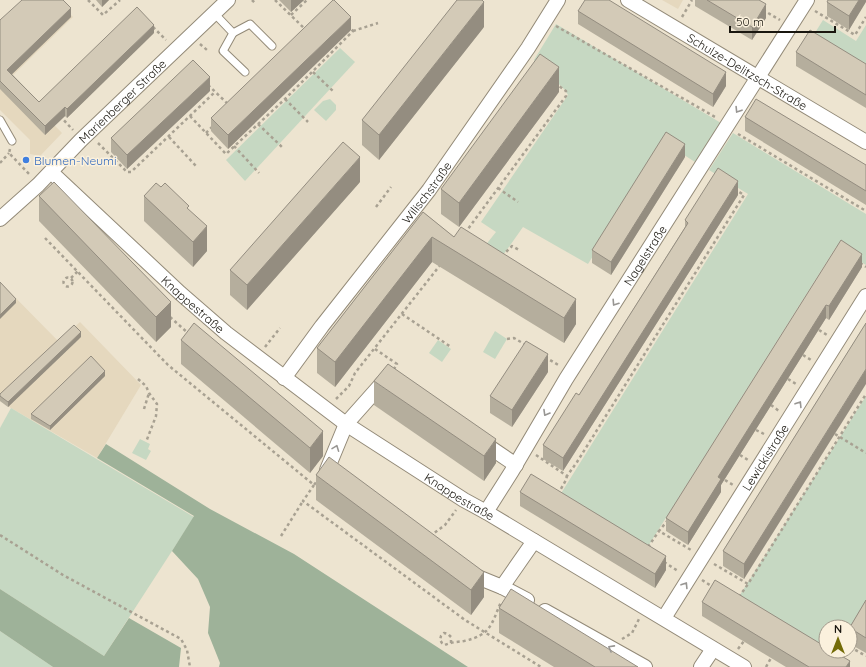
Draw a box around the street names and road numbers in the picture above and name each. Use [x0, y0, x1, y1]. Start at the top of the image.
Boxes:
street label: Schulze-Delitzsch-Straße [685, 30, 810, 113]
street label: Marienberger Straße [75, 56, 169, 146]
street label: Wilischstraße [398, 158, 454, 226]
street label: Nagelstraße [620, 222, 670, 288]
street label: Knappestraße [159, 272, 228, 336]
street label: Lewickistraße [739, 421, 792, 493]
street label: Knappestraße [422, 469, 498, 523]

